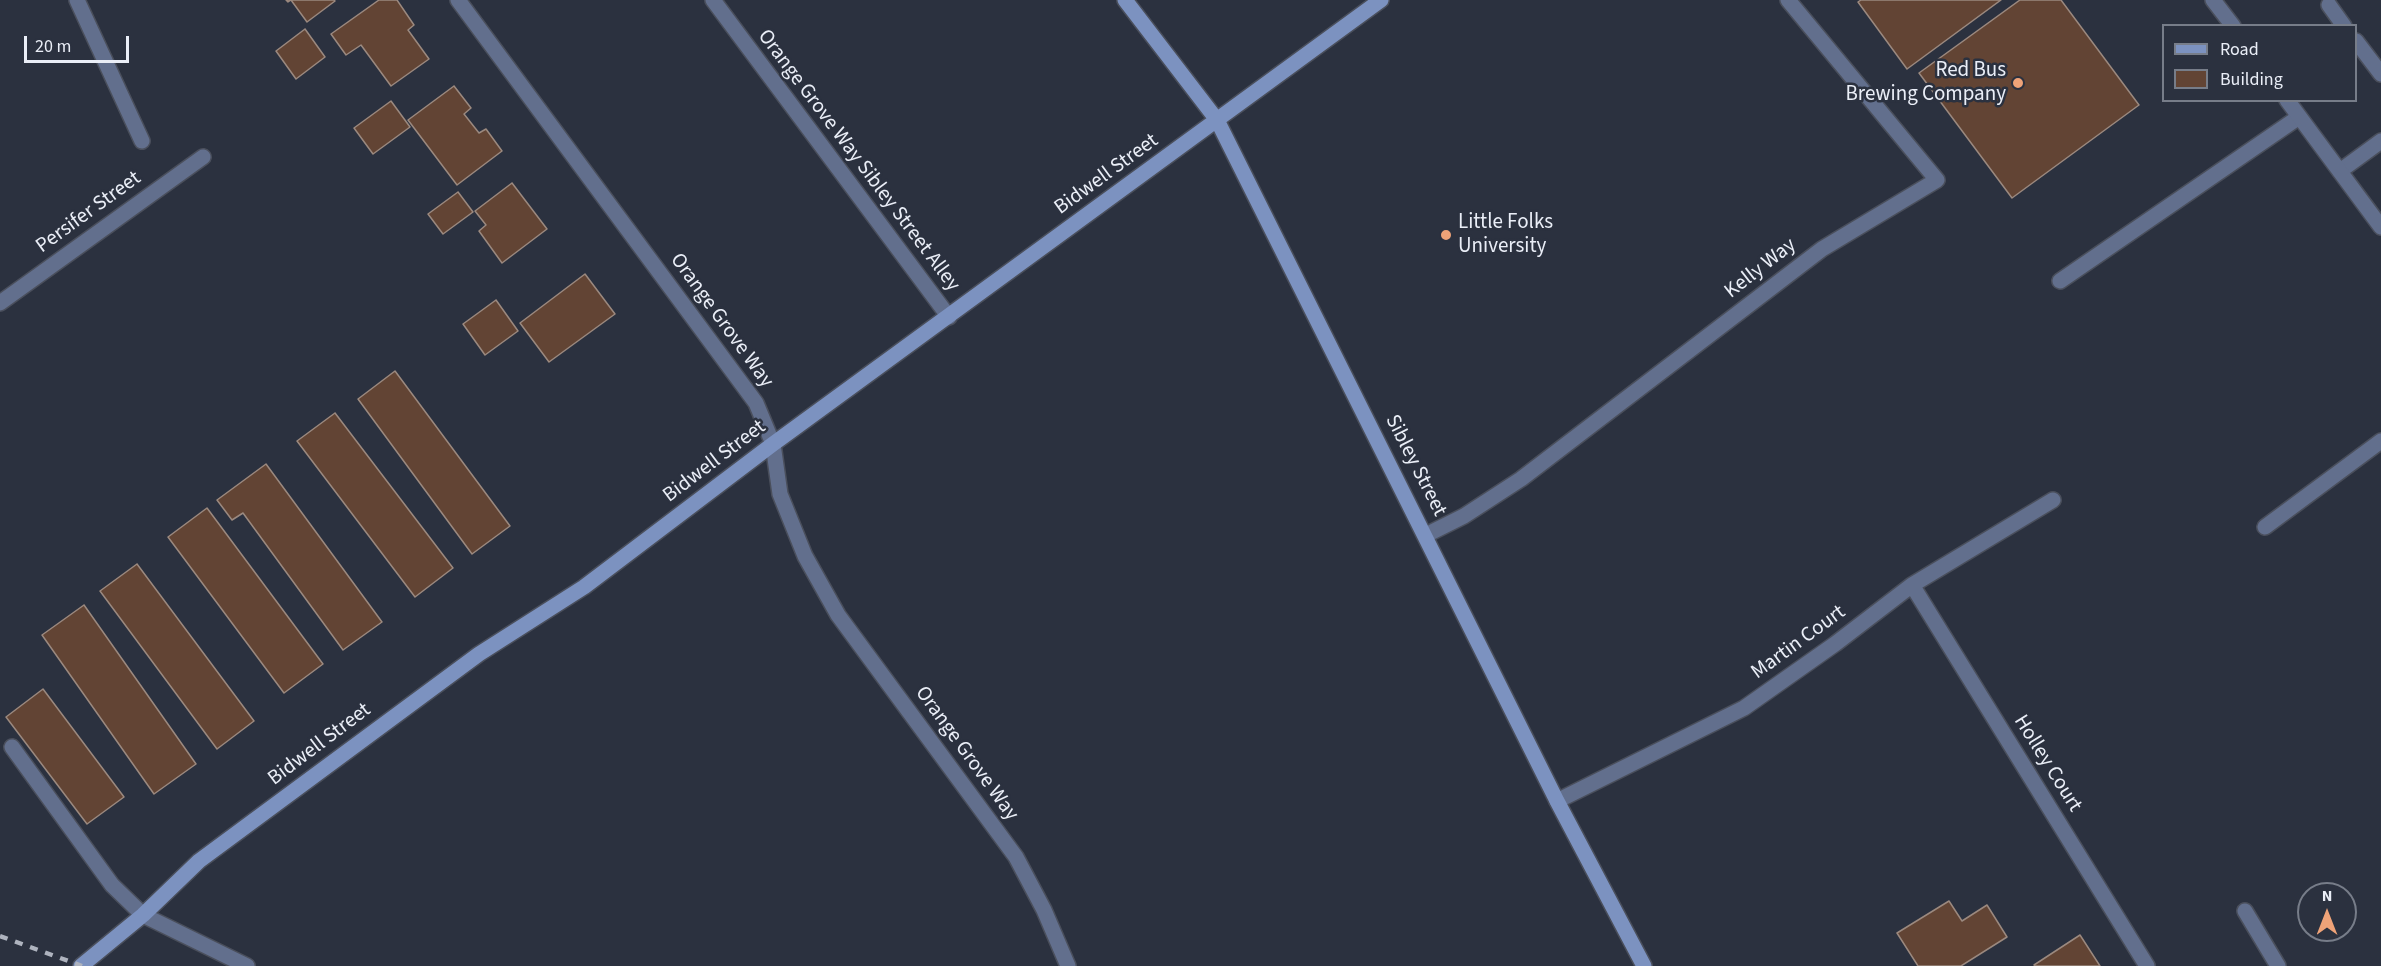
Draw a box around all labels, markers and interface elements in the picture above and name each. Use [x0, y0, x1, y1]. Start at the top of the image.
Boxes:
scale bar [27, 24, 132, 62]
legend [2162, 24, 2357, 102]
street label: Orange Grove Way Sibley Street Alley [751, 25, 965, 297]
text: 20 m [35, 34, 71, 59]
text: Road [2220, 37, 2259, 62]
place label: Red Bus Brewing Company [1845, 58, 2006, 108]
text: Building [2220, 67, 2283, 92]
marker: Red Bus Brewing Company [2011, 76, 2025, 90]
street label: Bidwell Street [1050, 129, 1164, 221]
street label: Persifer Street [32, 167, 146, 259]
place label: Little Folks University [1458, 210, 1553, 260]
marker: Little Folks University [1439, 228, 1453, 242]
street label: Kelly Way [1720, 233, 1802, 305]
street label: Orange Grove Way [664, 249, 778, 393]
street label: Sibley Street [1379, 411, 1451, 521]
street label: Bidwell Street [659, 415, 771, 509]
street label: Martin Court [1747, 600, 1851, 686]
street label: Orange Grove Way [909, 682, 1023, 826]
street label: Bidwell Street [264, 698, 376, 792]
street label: Holley Court [2007, 711, 2087, 817]
north arrow [2297, 882, 2357, 942]
text: N [2322, 885, 2332, 907]

